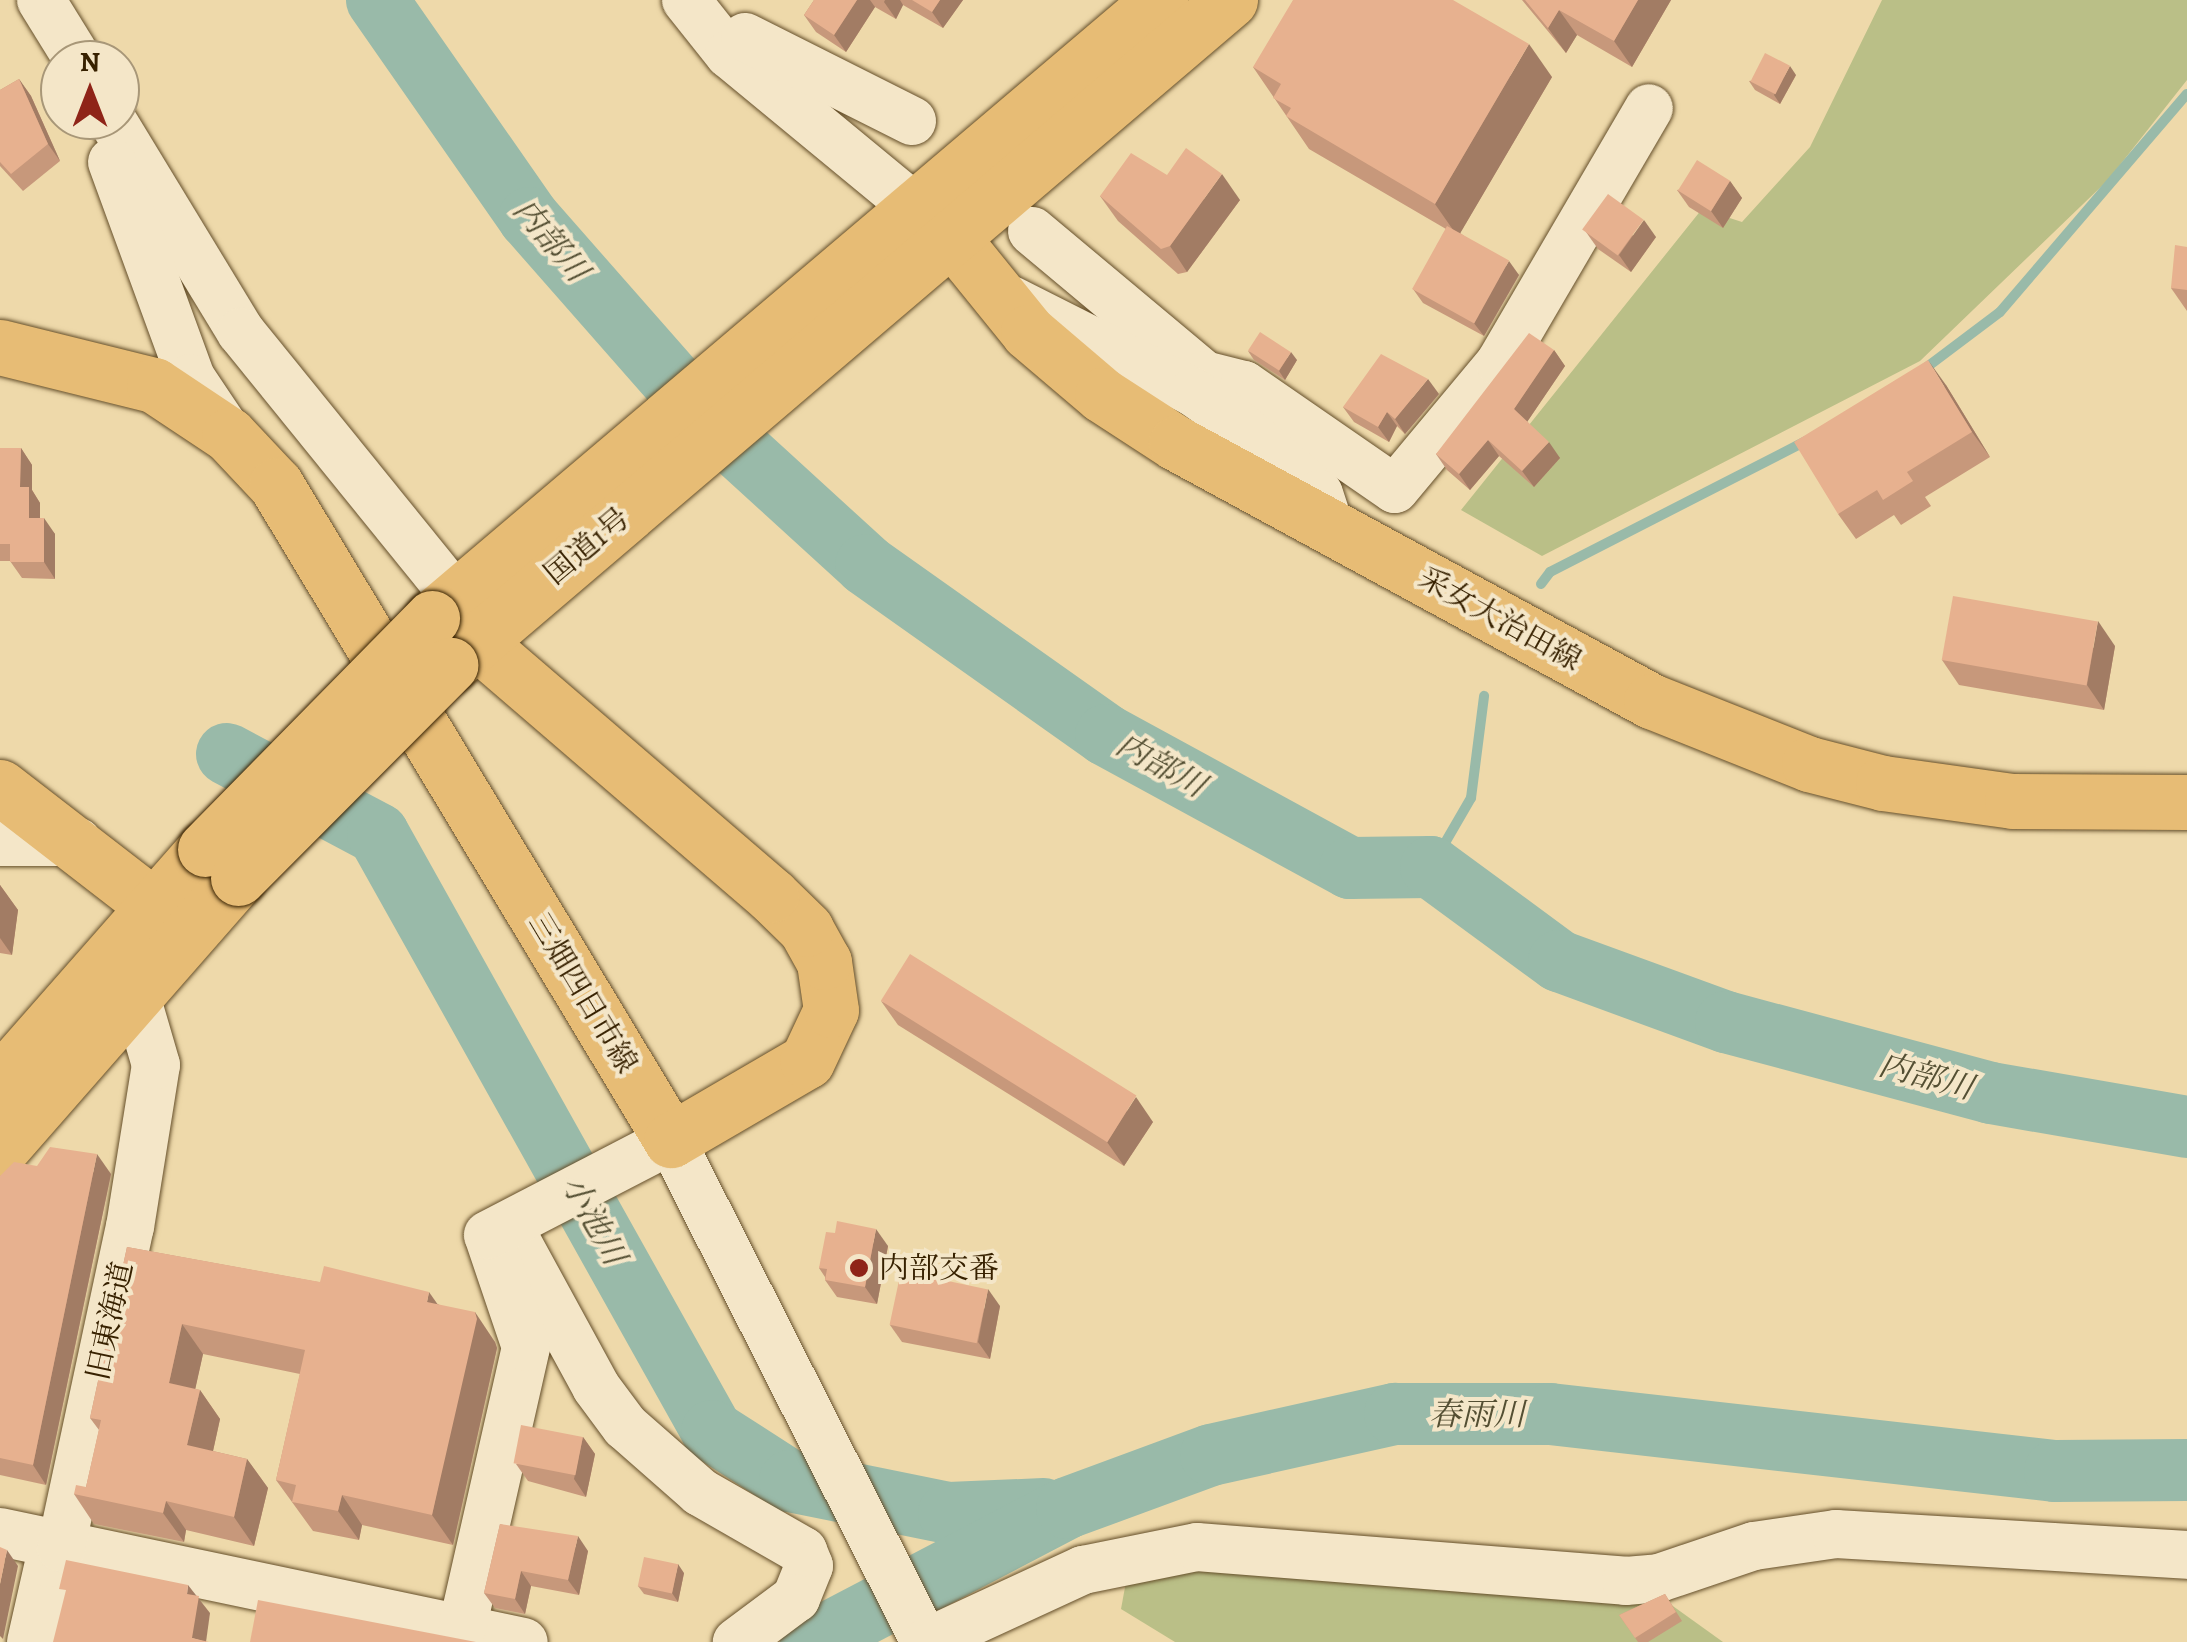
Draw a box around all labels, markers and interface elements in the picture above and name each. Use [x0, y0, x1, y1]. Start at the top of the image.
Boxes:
north arrow [40, 40, 140, 140]
text: N [80, 43, 100, 81]
water label: 内部川 [505, 191, 597, 289]
street label: 国道1号 [537, 500, 637, 592]
street label: 采女大治田線 [1413, 560, 1587, 678]
water label: 内部川 [1110, 725, 1212, 805]
street label: 三畑四日市線 [521, 907, 645, 1079]
water label: 内部川 [1875, 1045, 1977, 1107]
water label: 小池川 [554, 1169, 634, 1271]
place label: 内部交番 [879, 1250, 999, 1286]
marker: 内部交番 [848, 1257, 870, 1279]
street label: 旧東海道 [80, 1259, 140, 1383]
water label: 春雨川 [1429, 1395, 1525, 1433]

